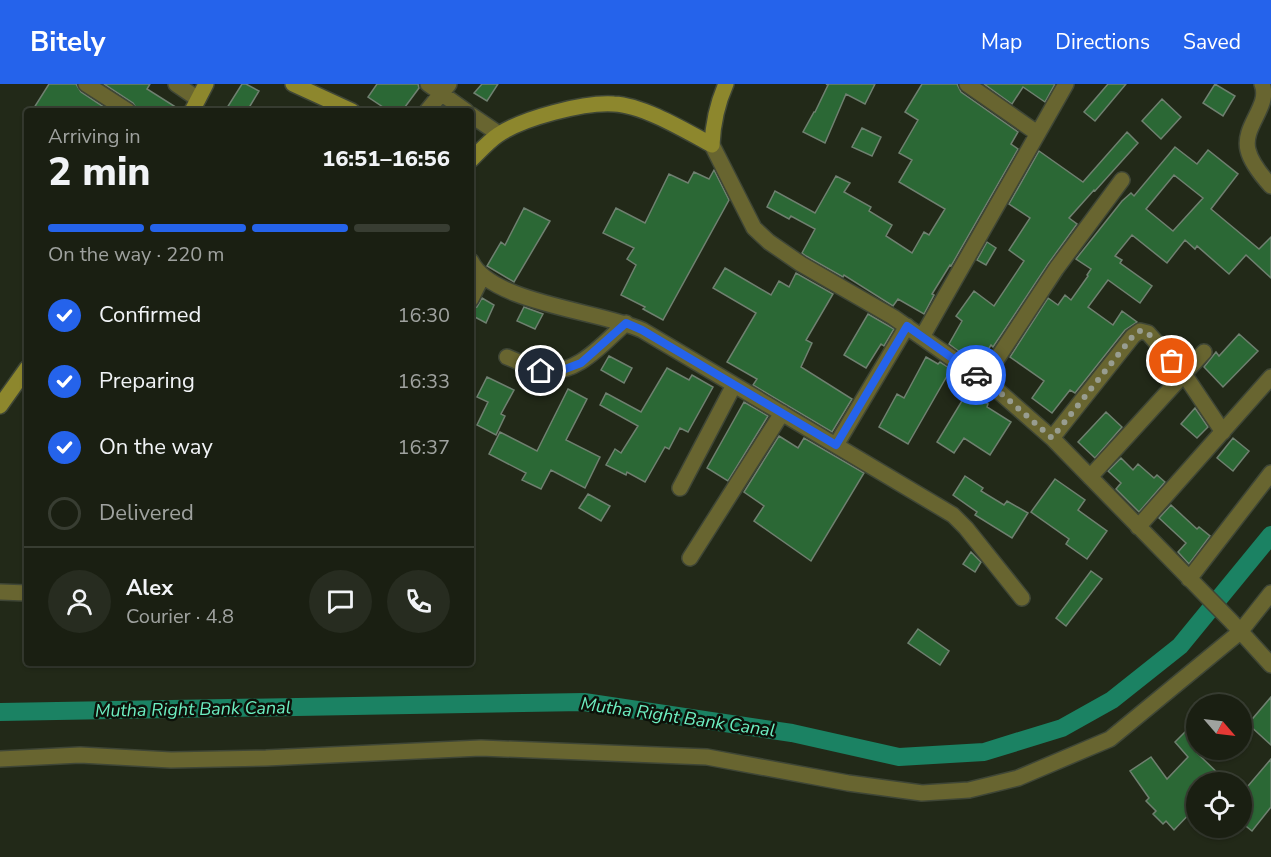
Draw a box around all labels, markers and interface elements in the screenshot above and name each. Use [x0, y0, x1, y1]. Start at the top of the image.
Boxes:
text: Bitely [30, 23, 106, 61]
text: Map [981, 28, 1022, 56]
text: Directions [1055, 28, 1150, 56]
text: Saved [1183, 28, 1241, 56]
text: Arriving in [48, 123, 141, 150]
text: 16:51–16:56 [322, 144, 450, 174]
text: 2 min [48, 146, 151, 199]
text: On the way · 220 m [48, 241, 224, 268]
icon: check [48, 299, 81, 332]
text: Confirmed [99, 300, 201, 330]
text: 16:30 [397, 302, 450, 329]
pin [1146, 335, 1197, 386]
icon: bag [1155, 344, 1188, 377]
pin [515, 345, 566, 396]
courier [946, 345, 1006, 405]
icon: home [524, 354, 557, 387]
icon: car [960, 359, 993, 392]
icon: check [48, 365, 81, 398]
text: Preparing [99, 366, 195, 396]
text: 16:33 [397, 368, 450, 395]
icon: check [48, 431, 81, 464]
text: On the way [99, 432, 213, 462]
text: 16:37 [397, 434, 450, 461]
text: Delivered [99, 498, 194, 528]
button: person [48, 570, 111, 633]
button: chat [309, 570, 372, 633]
button: phone [387, 570, 450, 633]
text: Alex [126, 573, 173, 603]
text: Courier · 4.8 [126, 603, 234, 630]
water label: Mutha Right Bank Canal [579, 691, 777, 743]
north arrow [1186, 694, 1252, 760]
map controls [1186, 694, 1252, 838]
water label: Mutha Right Bank Canal [95, 695, 291, 723]
button: locate [1186, 772, 1252, 838]

